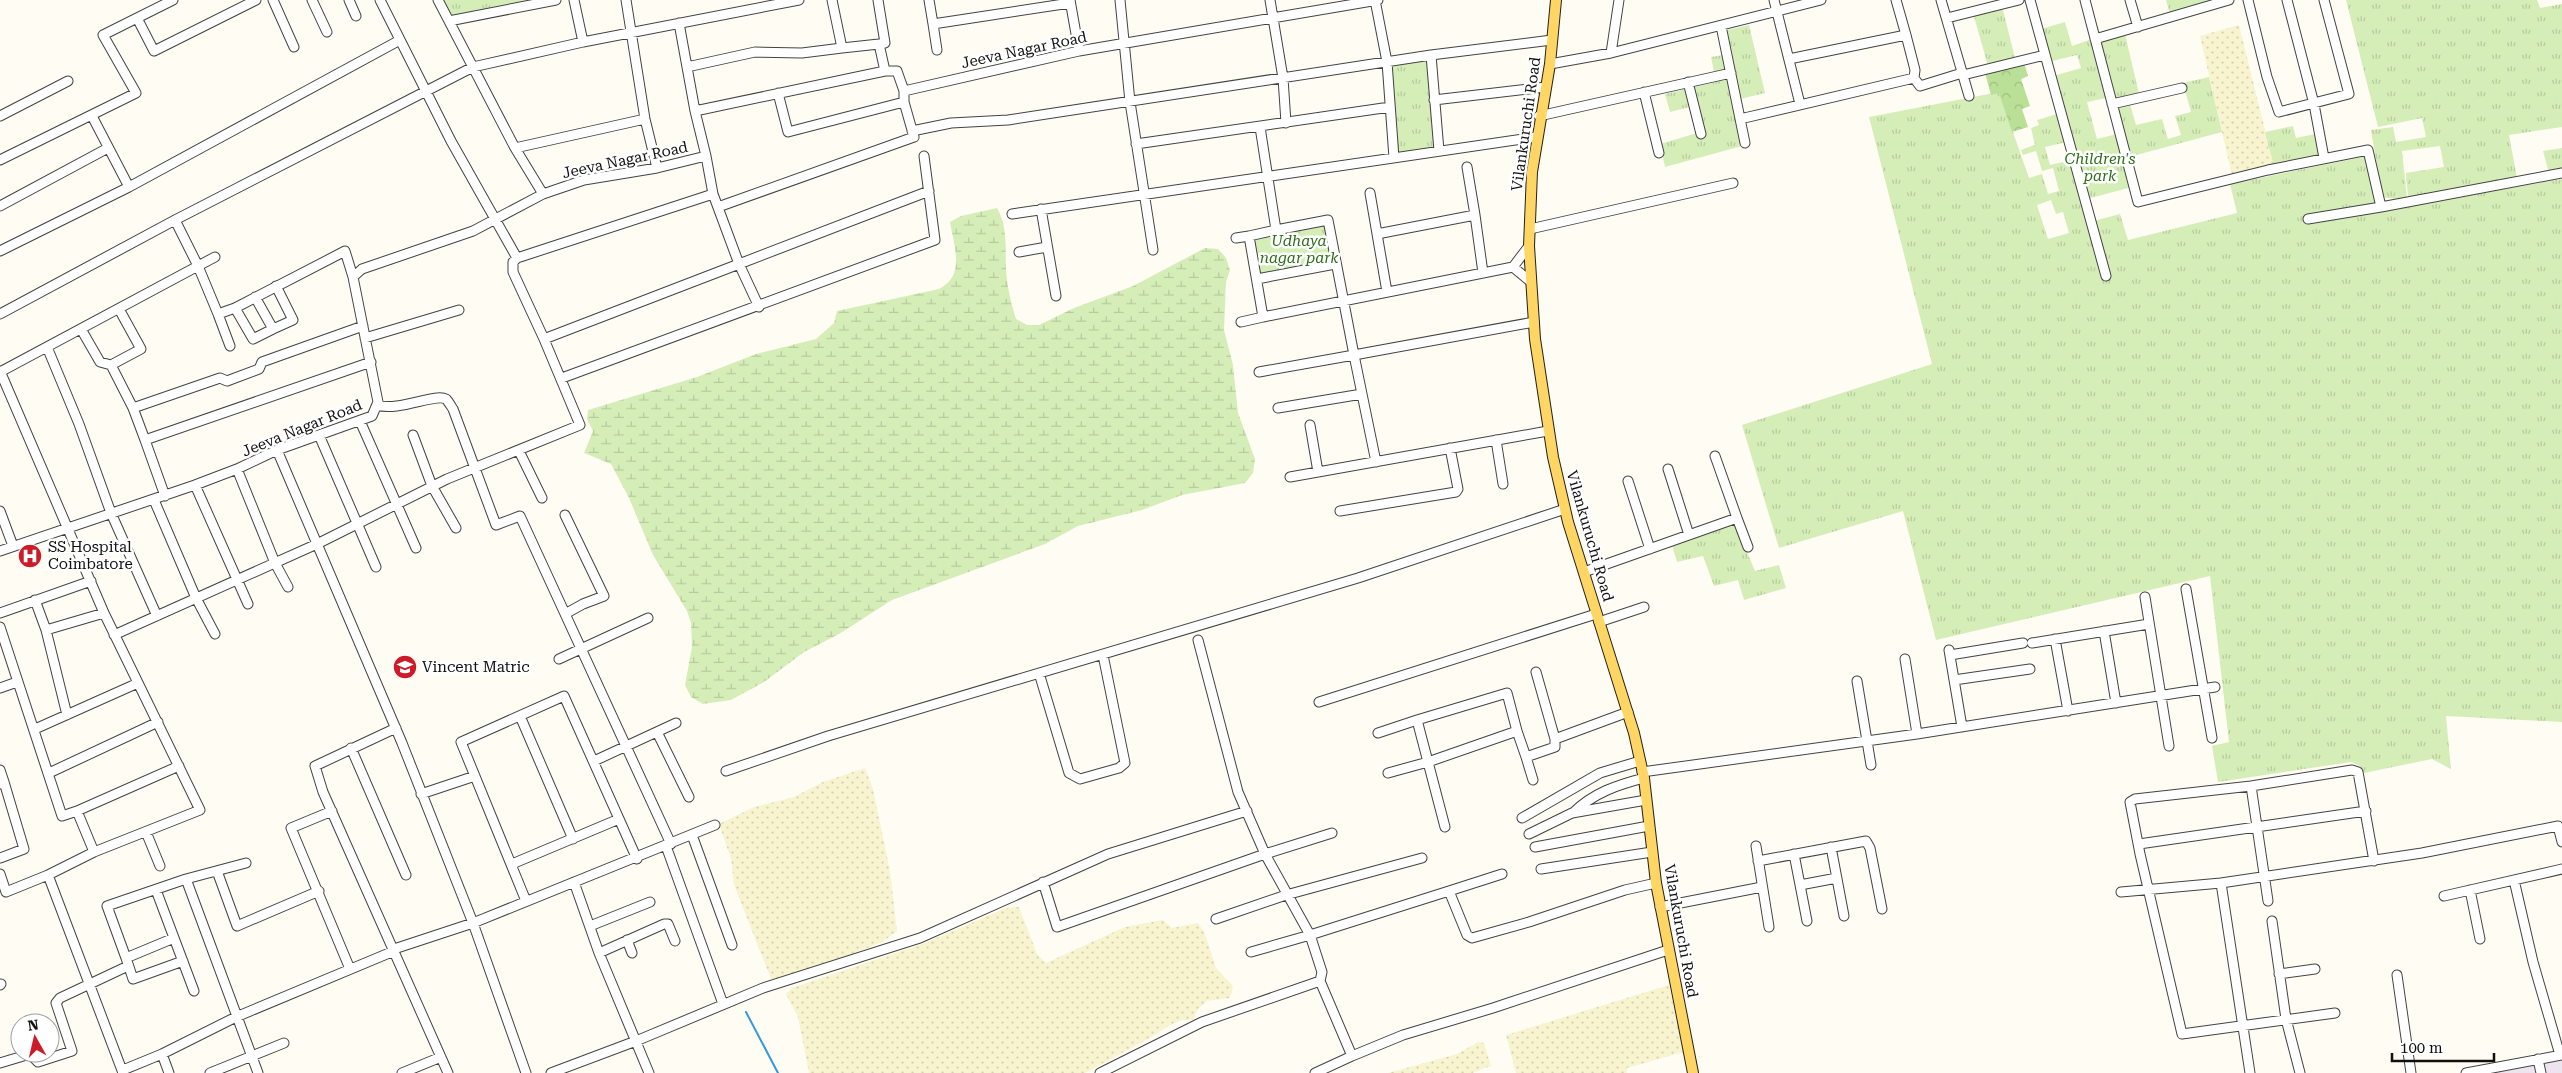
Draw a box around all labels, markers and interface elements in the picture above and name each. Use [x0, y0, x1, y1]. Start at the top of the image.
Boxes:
street label: Jeeva Nagar Road [959, 28, 1089, 72]
street label: Vilankuruchi Road [1508, 55, 1544, 192]
street label: Jeeva Nagar Road [560, 138, 690, 182]
park label: Children's park [2065, 150, 2135, 185]
park label: Udhaya nagar park [1260, 232, 1339, 267]
street label: Jeeva Nagar Road [239, 396, 365, 460]
street label: Vilankuruchi Road [1563, 469, 1617, 604]
place label: SS Hospital Coimbatore [48, 538, 133, 573]
hospital icon: SS Hospital Coimbatore [17, 543, 43, 569]
school or university icon: Vincent Matric [392, 654, 418, 680]
place label: Vincent Matric [422, 658, 530, 676]
street label: Vilankuruchi Road [1660, 863, 1702, 1000]
north arrow [10, 1013, 60, 1063]
text: N [27, 1016, 40, 1034]
scale bar [2392, 1030, 2494, 1062]
text: 100 m [2400, 1039, 2443, 1057]

